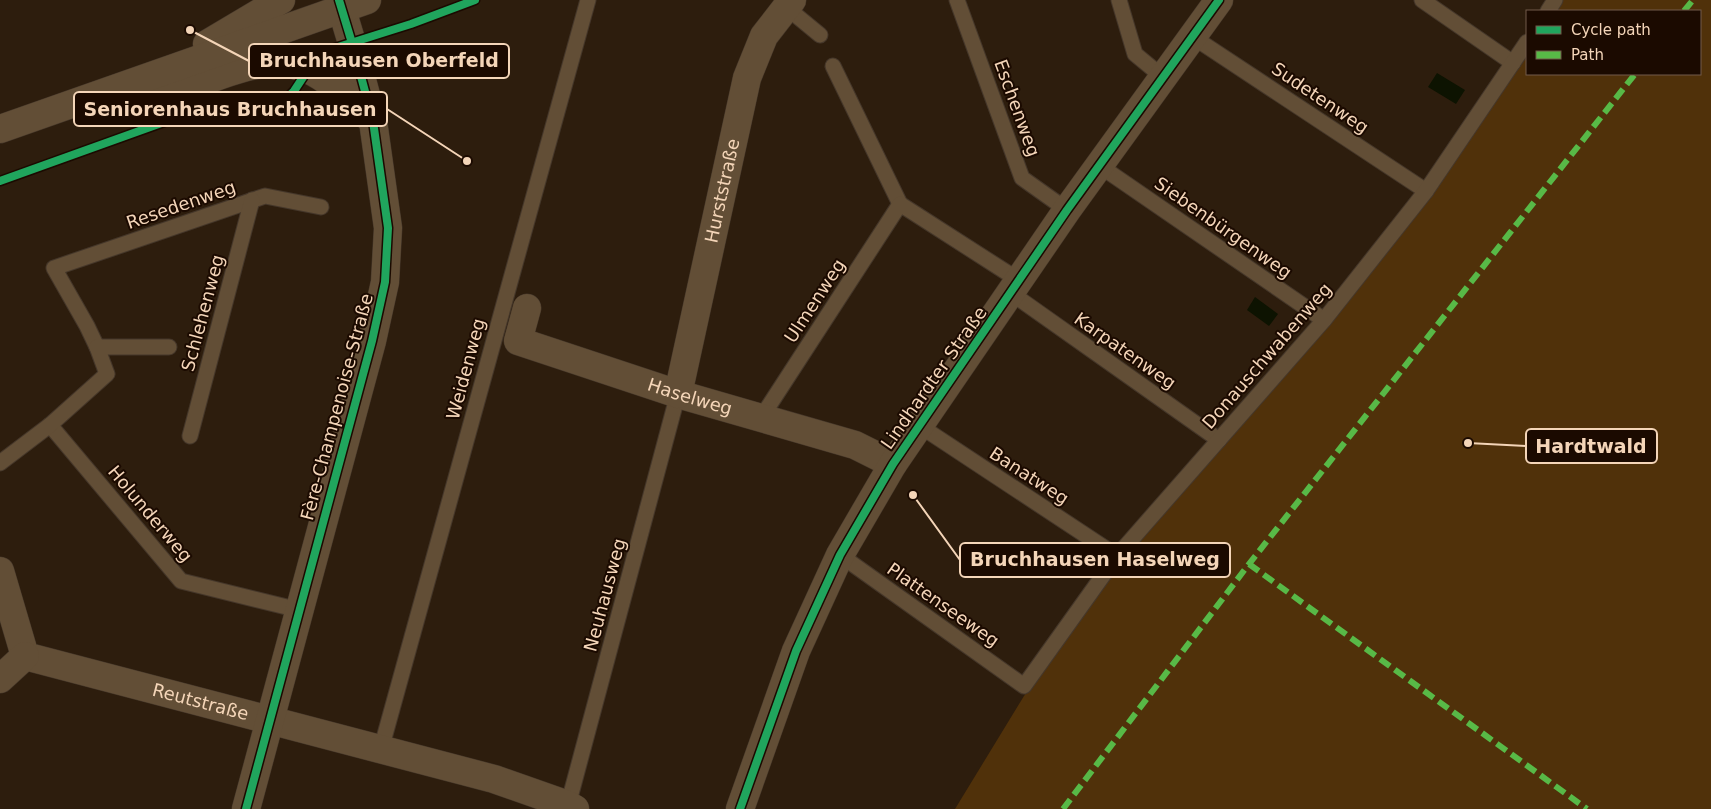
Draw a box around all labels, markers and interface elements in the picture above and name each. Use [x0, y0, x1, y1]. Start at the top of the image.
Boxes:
legend [1526, 10, 1701, 75]
text: Cycle path [1571, 21, 1651, 39]
callout: Bruchhausen Oberfeld [249, 44, 509, 78]
text: Path [1571, 46, 1604, 64]
text: Bruchhausen Oberfeld [259, 49, 499, 71]
street label: Eschenweg [990, 56, 1045, 159]
street label: Sudetenweg [1268, 58, 1373, 138]
callout: Seniorenhaus Bruchhausen [74, 92, 387, 126]
text: Seniorenhaus Bruchhausen [83, 98, 377, 120]
street label: Hurststraße [700, 137, 743, 245]
street label: Siebenbürgenweg [1151, 172, 1296, 283]
street label: Resedenweg [123, 176, 238, 233]
street label: Schlehenweg [177, 252, 228, 374]
street label: Ulmenweg [780, 255, 849, 346]
street label: Donauschwabenweg [1198, 278, 1336, 433]
street label: Fère-Champenoise-Straße [296, 291, 377, 522]
street label: Lindhardter Straße [876, 302, 991, 453]
street label: Karpatenweg [1070, 308, 1180, 393]
street label: Weidenweg [442, 316, 489, 422]
street label: Haselweg [645, 374, 735, 419]
callout: Hardtwald [1526, 429, 1657, 463]
text: Hardtwald [1535, 435, 1647, 457]
street label: Banatweg [986, 442, 1073, 509]
street label: Holunderweg [104, 461, 197, 566]
street label: Neuhausweg [579, 536, 630, 654]
callout: Bruchhausen Haselweg [960, 543, 1230, 577]
text: Bruchhausen Haselweg [970, 548, 1220, 570]
street label: Plattenseeweg [883, 558, 1003, 651]
street label: Reutstraße [150, 679, 251, 724]

